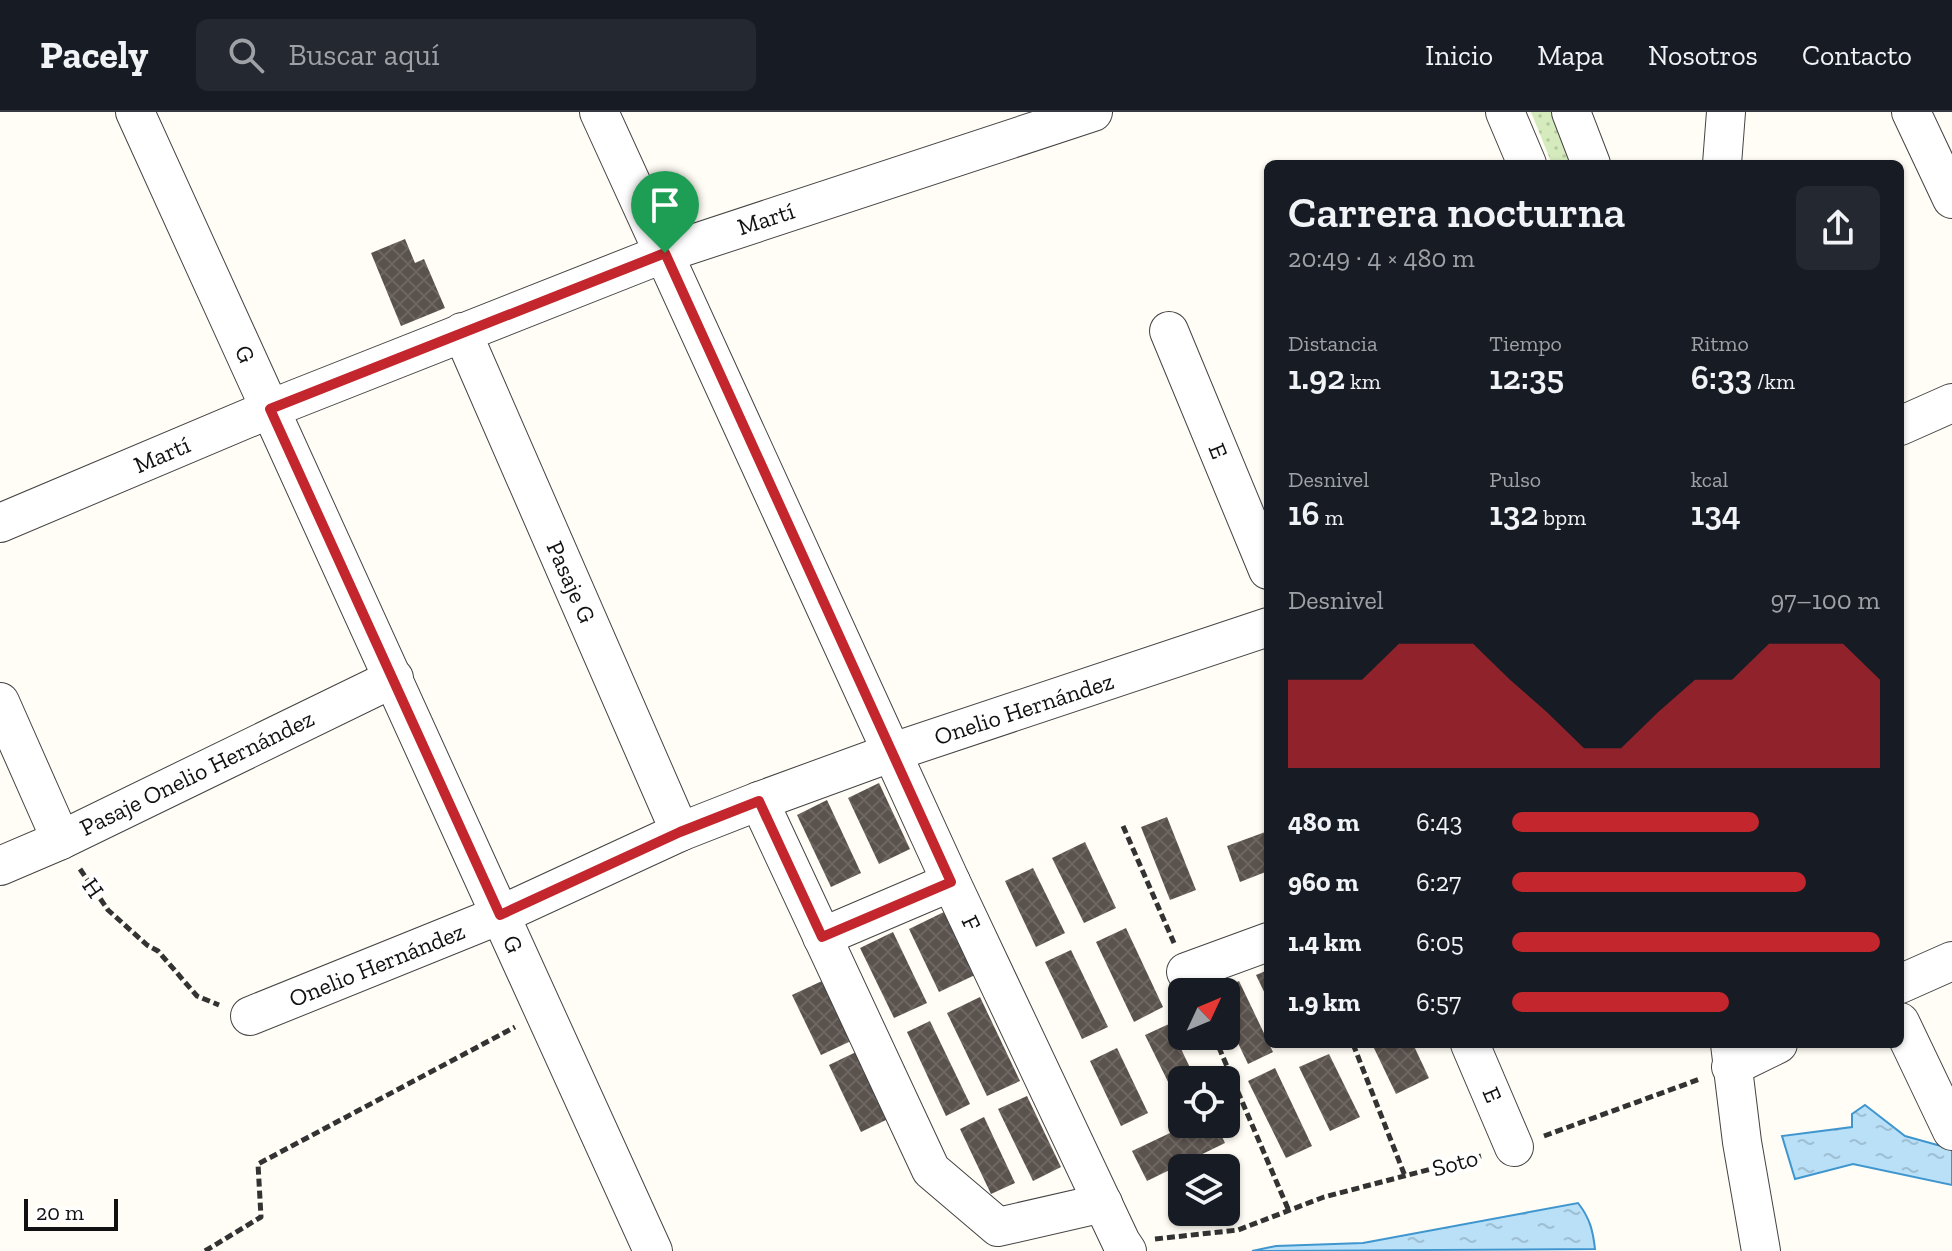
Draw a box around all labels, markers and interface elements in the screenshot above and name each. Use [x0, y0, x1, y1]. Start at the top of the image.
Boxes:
search box [196, 19, 756, 91]
text: Pacely [40, 32, 148, 78]
icon: search [224, 33, 268, 77]
text: Buscar aquí [288, 37, 440, 73]
text: Inicio [1425, 39, 1493, 72]
text: Mapa [1537, 39, 1604, 72]
text: Nosotros [1648, 39, 1758, 72]
text: Contacto [1802, 39, 1912, 72]
pin [631, 171, 699, 253]
icon: arrive [643, 183, 687, 227]
text: Carrera nocturna [1288, 185, 1625, 238]
button: share [1796, 186, 1880, 270]
street label: Martí [734, 196, 798, 241]
text: 20:49 · 4 × 480 m [1288, 242, 1475, 274]
text: Distancia [1288, 330, 1378, 357]
text: Tiempo [1489, 330, 1562, 357]
text: Ritmo [1691, 330, 1749, 357]
street label: G [229, 340, 262, 367]
text: 1.92 [1288, 357, 1345, 398]
text: 12:35 [1489, 357, 1564, 398]
text: 6:33 [1691, 357, 1752, 398]
text: km [1345, 368, 1381, 395]
text: /km [1752, 368, 1795, 395]
street label: Martí [129, 430, 195, 479]
street label: E [1202, 439, 1235, 463]
text: Desnivel [1288, 466, 1369, 493]
text: Pulso [1489, 466, 1541, 493]
text: kcal [1691, 466, 1728, 493]
text: 16 [1288, 493, 1320, 534]
text: 132 [1489, 493, 1538, 534]
text: 134 [1691, 493, 1741, 534]
text: m [1320, 504, 1344, 531]
text: bpm [1538, 504, 1586, 531]
street label: Pasaje G [541, 536, 602, 627]
text: Desnivel [1288, 584, 1384, 616]
text: 97–100 m [1771, 584, 1880, 616]
street label: Onelio Hernández [930, 666, 1117, 751]
street label: Pasaje Onelio Hernández [75, 703, 319, 842]
text: 480 m [1288, 806, 1359, 838]
text: 6:43 [1416, 806, 1462, 838]
text: 960 m [1288, 866, 1358, 898]
text: 6:27 [1416, 866, 1461, 898]
street label: H [76, 872, 110, 903]
street label: F [955, 911, 987, 935]
street label: Onelio Hernández [285, 916, 469, 1013]
text: 1.4 km [1288, 926, 1361, 958]
text: 6:05 [1416, 926, 1464, 958]
street label: G [497, 930, 530, 957]
north arrow [1168, 978, 1240, 1050]
map controls [1168, 978, 1240, 1226]
text: 1.9 km [1288, 986, 1360, 1018]
text: 6:57 [1416, 986, 1461, 1018]
button: locate [1168, 1066, 1240, 1138]
street label: E [1476, 1083, 1509, 1107]
street label: Soto [1429, 1143, 1481, 1183]
button: layers [1168, 1154, 1240, 1226]
scale bar [24, 1195, 118, 1231]
text: 20 m [36, 1199, 84, 1226]

